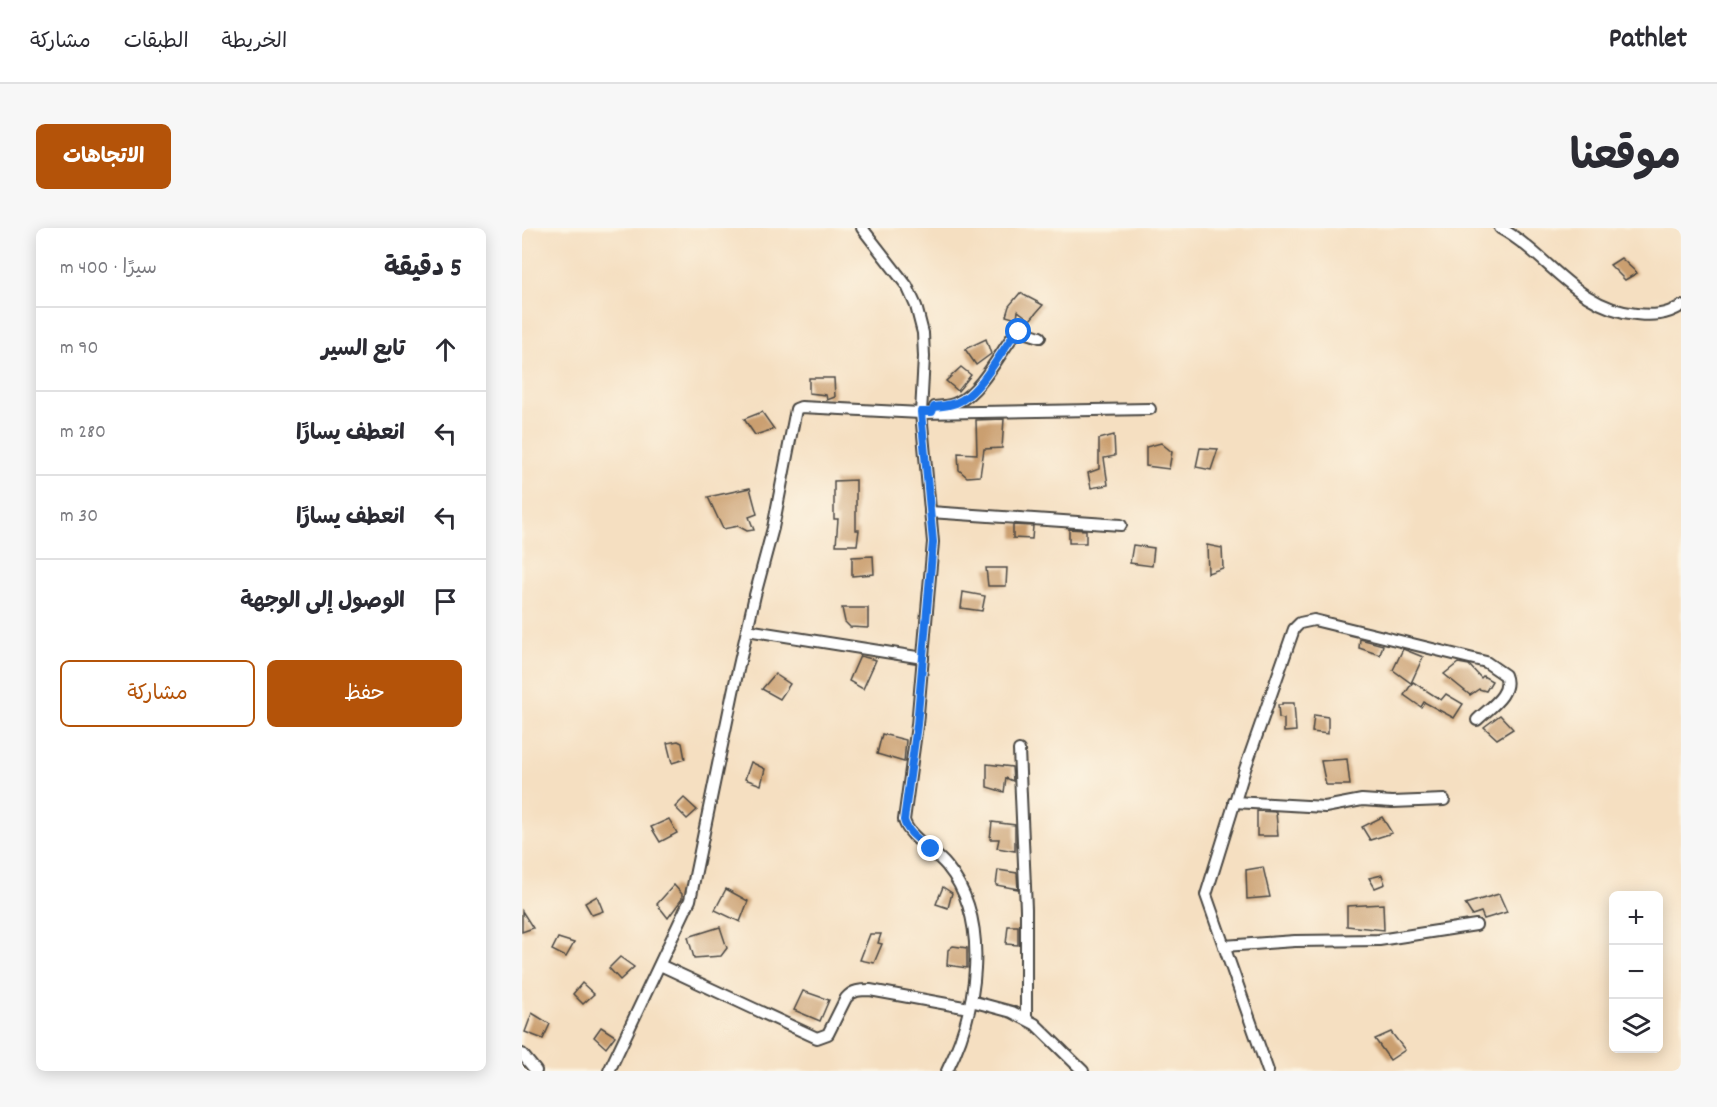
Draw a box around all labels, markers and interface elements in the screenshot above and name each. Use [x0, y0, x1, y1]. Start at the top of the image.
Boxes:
text: Pathlet [1609, 21, 1687, 61]
text: مشاركة [30, 28, 91, 58]
text: الطبقات [124, 28, 189, 58]
text: الخريطة [222, 28, 287, 58]
button: الاتجاهات [36, 124, 171, 189]
text: موقعنا [1570, 130, 1681, 190]
text: 5 دقيقة [384, 251, 462, 288]
text: سيرًا · 400 m [60, 255, 157, 283]
route start [1005, 318, 1031, 344]
icon: ahead [429, 333, 462, 366]
text: 90 m [60, 335, 98, 363]
text: تابع السير [322, 335, 405, 366]
icon: left [429, 417, 462, 450]
text: 280 m [60, 419, 106, 447]
text: انعطف يسارًا [296, 419, 405, 450]
icon: left [429, 501, 462, 534]
text: 30 m [60, 503, 98, 531]
text: انعطف يسارًا [296, 503, 405, 534]
icon: arrive [429, 585, 462, 618]
text: الوصول إلى الوجهة [240, 587, 405, 618]
button: مشاركة [60, 660, 255, 727]
button: حفظ [267, 660, 462, 727]
route end [917, 835, 943, 861]
map controls [1609, 891, 1663, 1053]
button: + [1609, 891, 1663, 945]
button: − [1609, 945, 1663, 999]
button: layers [1609, 999, 1663, 1053]

